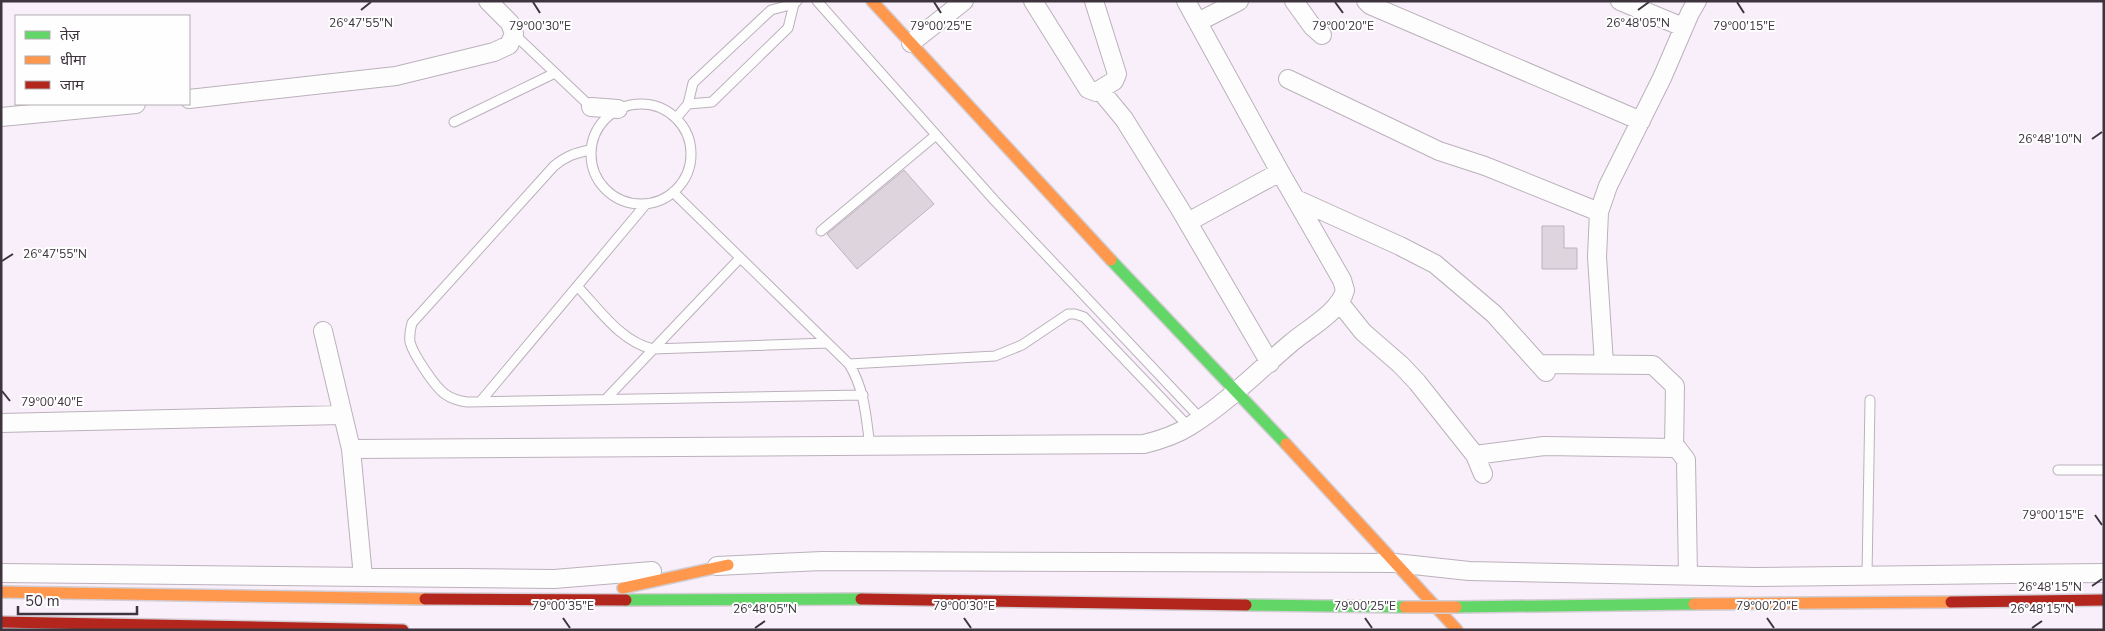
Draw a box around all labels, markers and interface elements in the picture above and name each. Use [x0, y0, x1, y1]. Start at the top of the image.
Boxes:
legend [15, 15, 190, 105]
text: 26°47'55"N [329, 15, 393, 31]
text: 26°48'05"N [1606, 15, 1670, 31]
text: 79°00'30"E [509, 18, 571, 34]
text: 79°00'25"E [910, 18, 972, 34]
text: 79°00'20"E [1312, 18, 1374, 34]
text: 79°00'15"E [1713, 18, 1775, 34]
text: तेज़ [60, 25, 81, 45]
text: धीमा [60, 50, 87, 70]
text: जाम [60, 75, 85, 95]
text: 26°48'10"N [2018, 131, 2082, 147]
text: 26°47'55"N [23, 246, 87, 262]
text: 79°00'40"E [21, 394, 83, 410]
text: 79°00'15"E [2022, 507, 2084, 523]
text: 26°48'15"N [2018, 579, 2082, 595]
scale bar [18, 584, 136, 616]
text: 50 m [25, 591, 60, 611]
text: 79°00'35"E [532, 598, 594, 614]
text: 79°00'30"E [933, 598, 995, 614]
text: 79°00'25"E [1334, 598, 1396, 614]
text: 79°00'20"E [1736, 598, 1798, 614]
text: 26°48'05"N [733, 601, 797, 617]
text: 26°48'15"N [2010, 601, 2074, 617]

